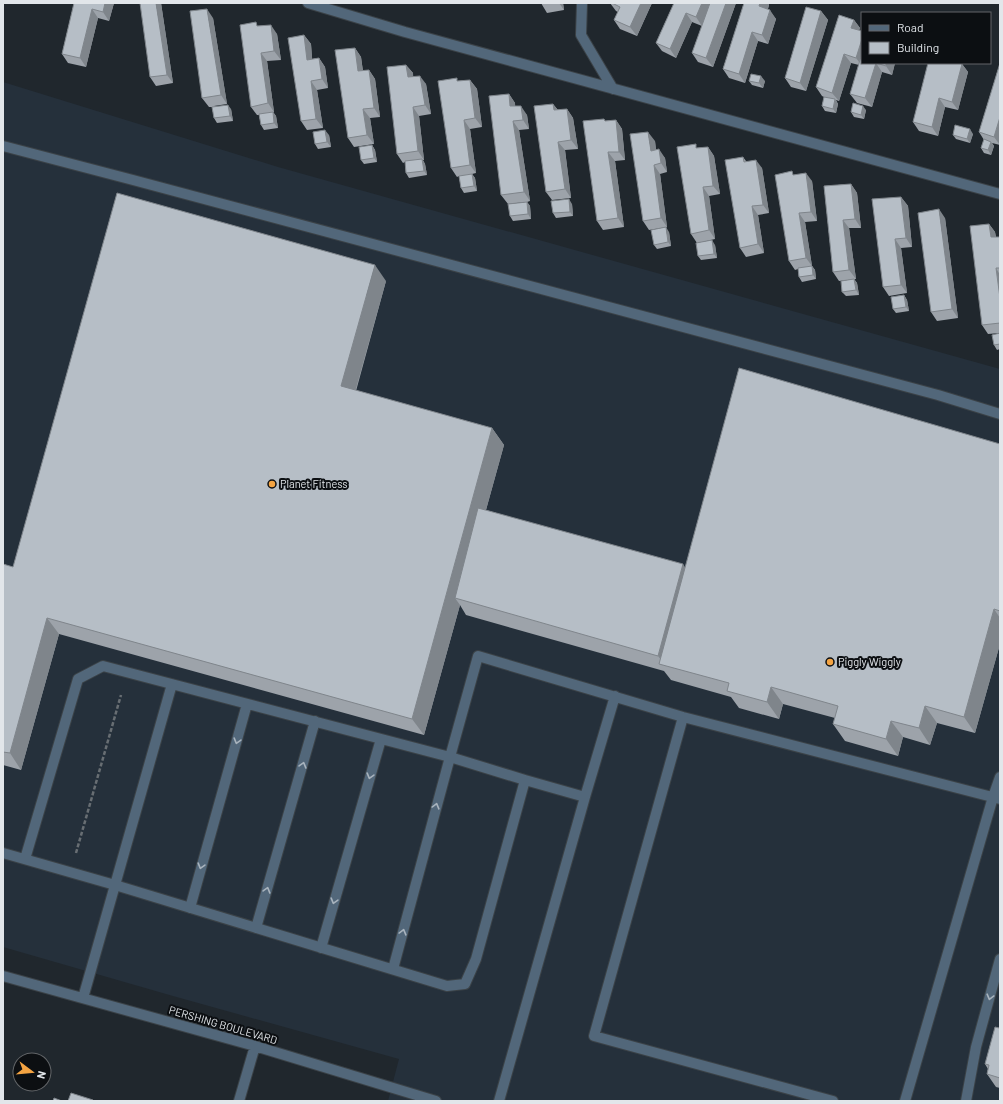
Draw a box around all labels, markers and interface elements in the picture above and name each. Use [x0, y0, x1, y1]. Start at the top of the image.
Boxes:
legend [861, 12, 991, 64]
text: Road [897, 20, 924, 34]
text: Building [897, 40, 939, 54]
place label: Planet Fitness [280, 477, 348, 490]
marker: Planet Fitness [267, 479, 277, 489]
place label: Piggly Wiggly [838, 655, 901, 668]
marker: Piggly Wiggly [825, 657, 835, 667]
one-way arrow [233, 738, 242, 745]
one-way arrow [298, 762, 307, 769]
one-way arrow [366, 773, 375, 780]
one-way arrow [432, 803, 440, 810]
one-way arrow [197, 863, 206, 870]
one-way arrow [262, 887, 271, 894]
one-way arrow [330, 898, 339, 905]
one-way arrow [398, 929, 407, 936]
one-way arrow [986, 993, 995, 1000]
street label: PERSHING BOULEVARD [167, 1003, 279, 1046]
north arrow [12, 1052, 52, 1092]
text: N [35, 1070, 49, 1080]

